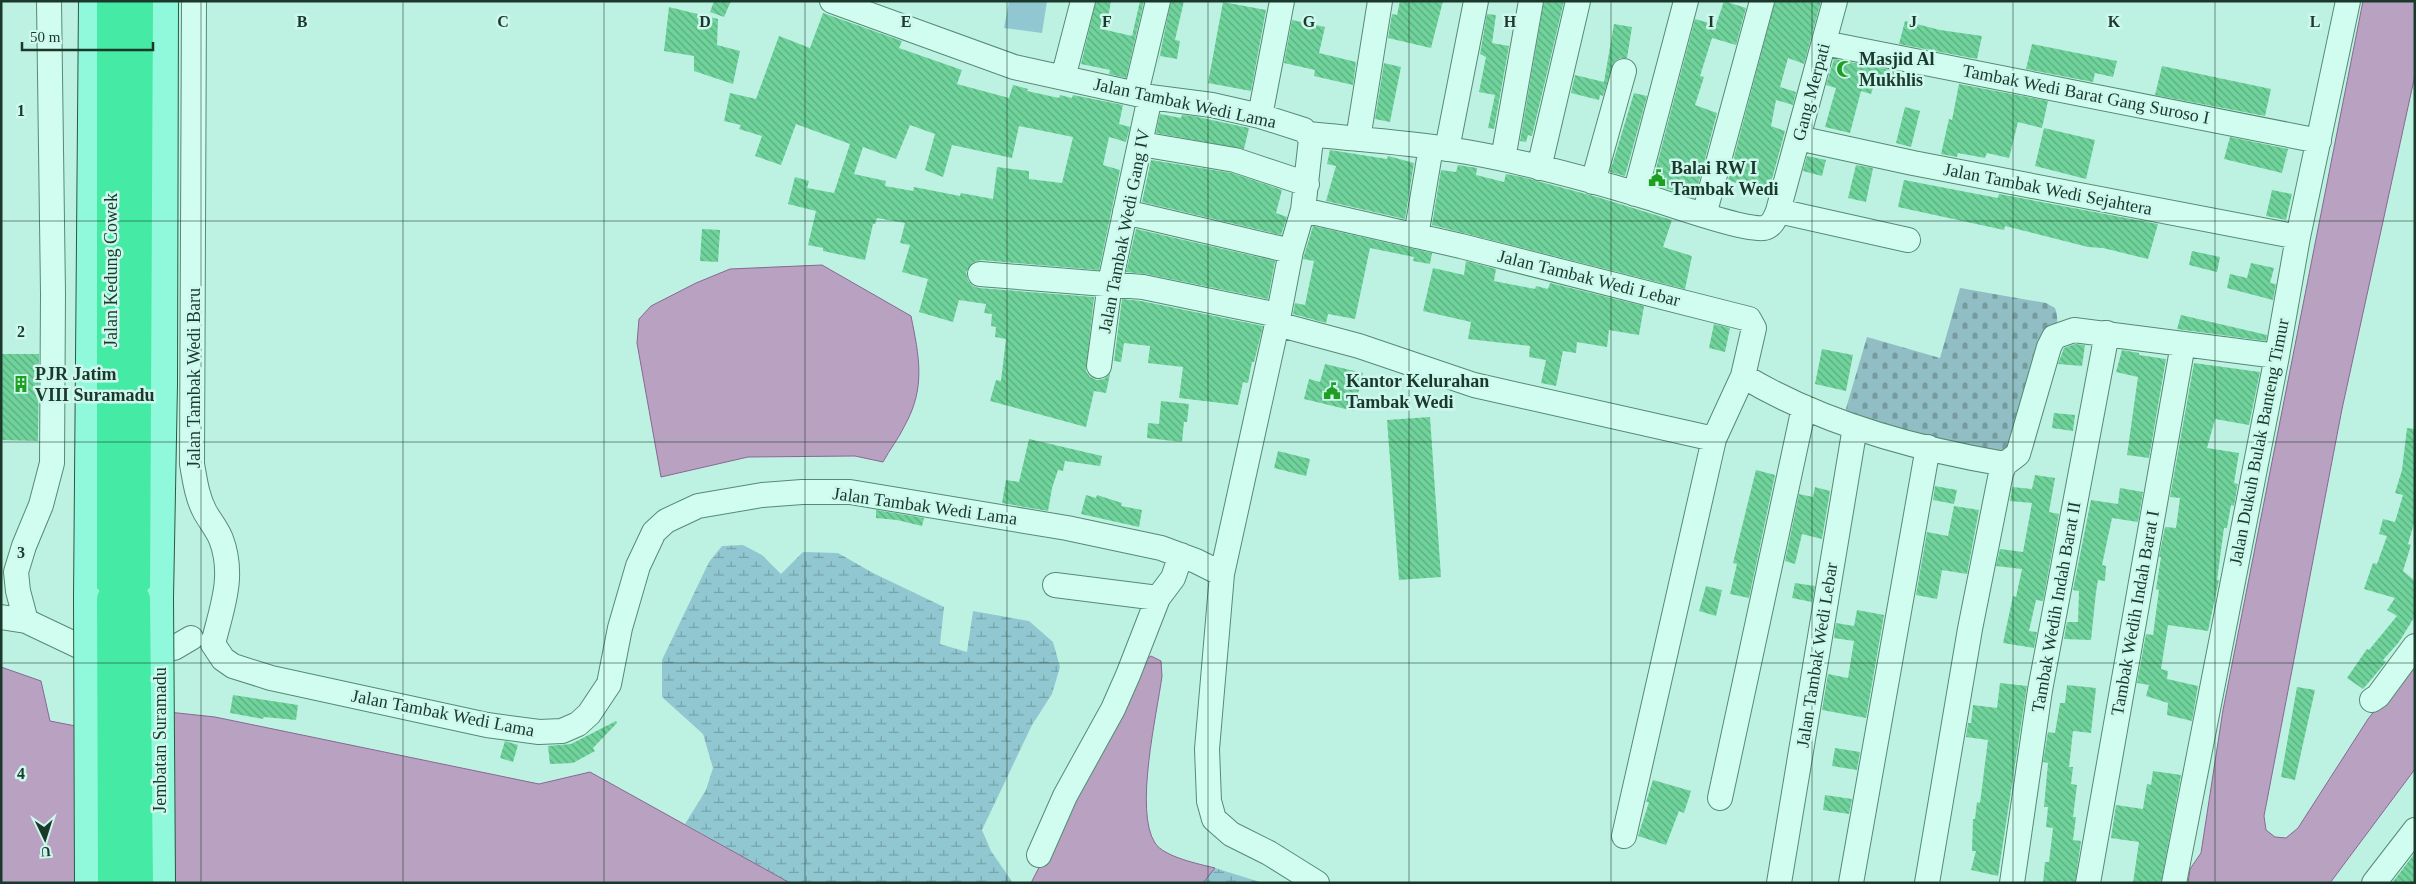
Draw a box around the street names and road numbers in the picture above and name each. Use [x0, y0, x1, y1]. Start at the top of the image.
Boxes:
street label: Gang Merpati [1788, 41, 1834, 143]
street label: Tambak Wedi Barat Gang Suroso I [1961, 60, 2211, 128]
street label: Jalan Tambak Wedi Lama [1092, 74, 1278, 132]
street label: Jalan Tambak Wedi Gang IV [1094, 127, 1154, 335]
street label: Jalan Tambak Wedi Sejahtera [1942, 159, 2154, 219]
street label: Jalan Kedung Cowek [101, 193, 121, 347]
street label: Jalan Tambak Wedi Lebar [1496, 246, 1682, 310]
street label: Jalan Tambak Wedi Baru [184, 288, 204, 468]
street label: Jalan Dukuh Bulak Banteng Timur [2225, 317, 2293, 567]
street label: Jalan Tambak Wedi Lama [831, 483, 1019, 529]
street label: Tambak Wedih Indah Barat II [2028, 500, 2084, 714]
street label: Tambak Wedih Indah Barat I [2107, 509, 2163, 717]
street label: Jalan Tambak Wedi Lebar [1792, 561, 1842, 749]
street label: Jembatan Suramadu [150, 667, 170, 813]
street label: Jalan Tambak Wedi Lama [350, 685, 536, 741]

